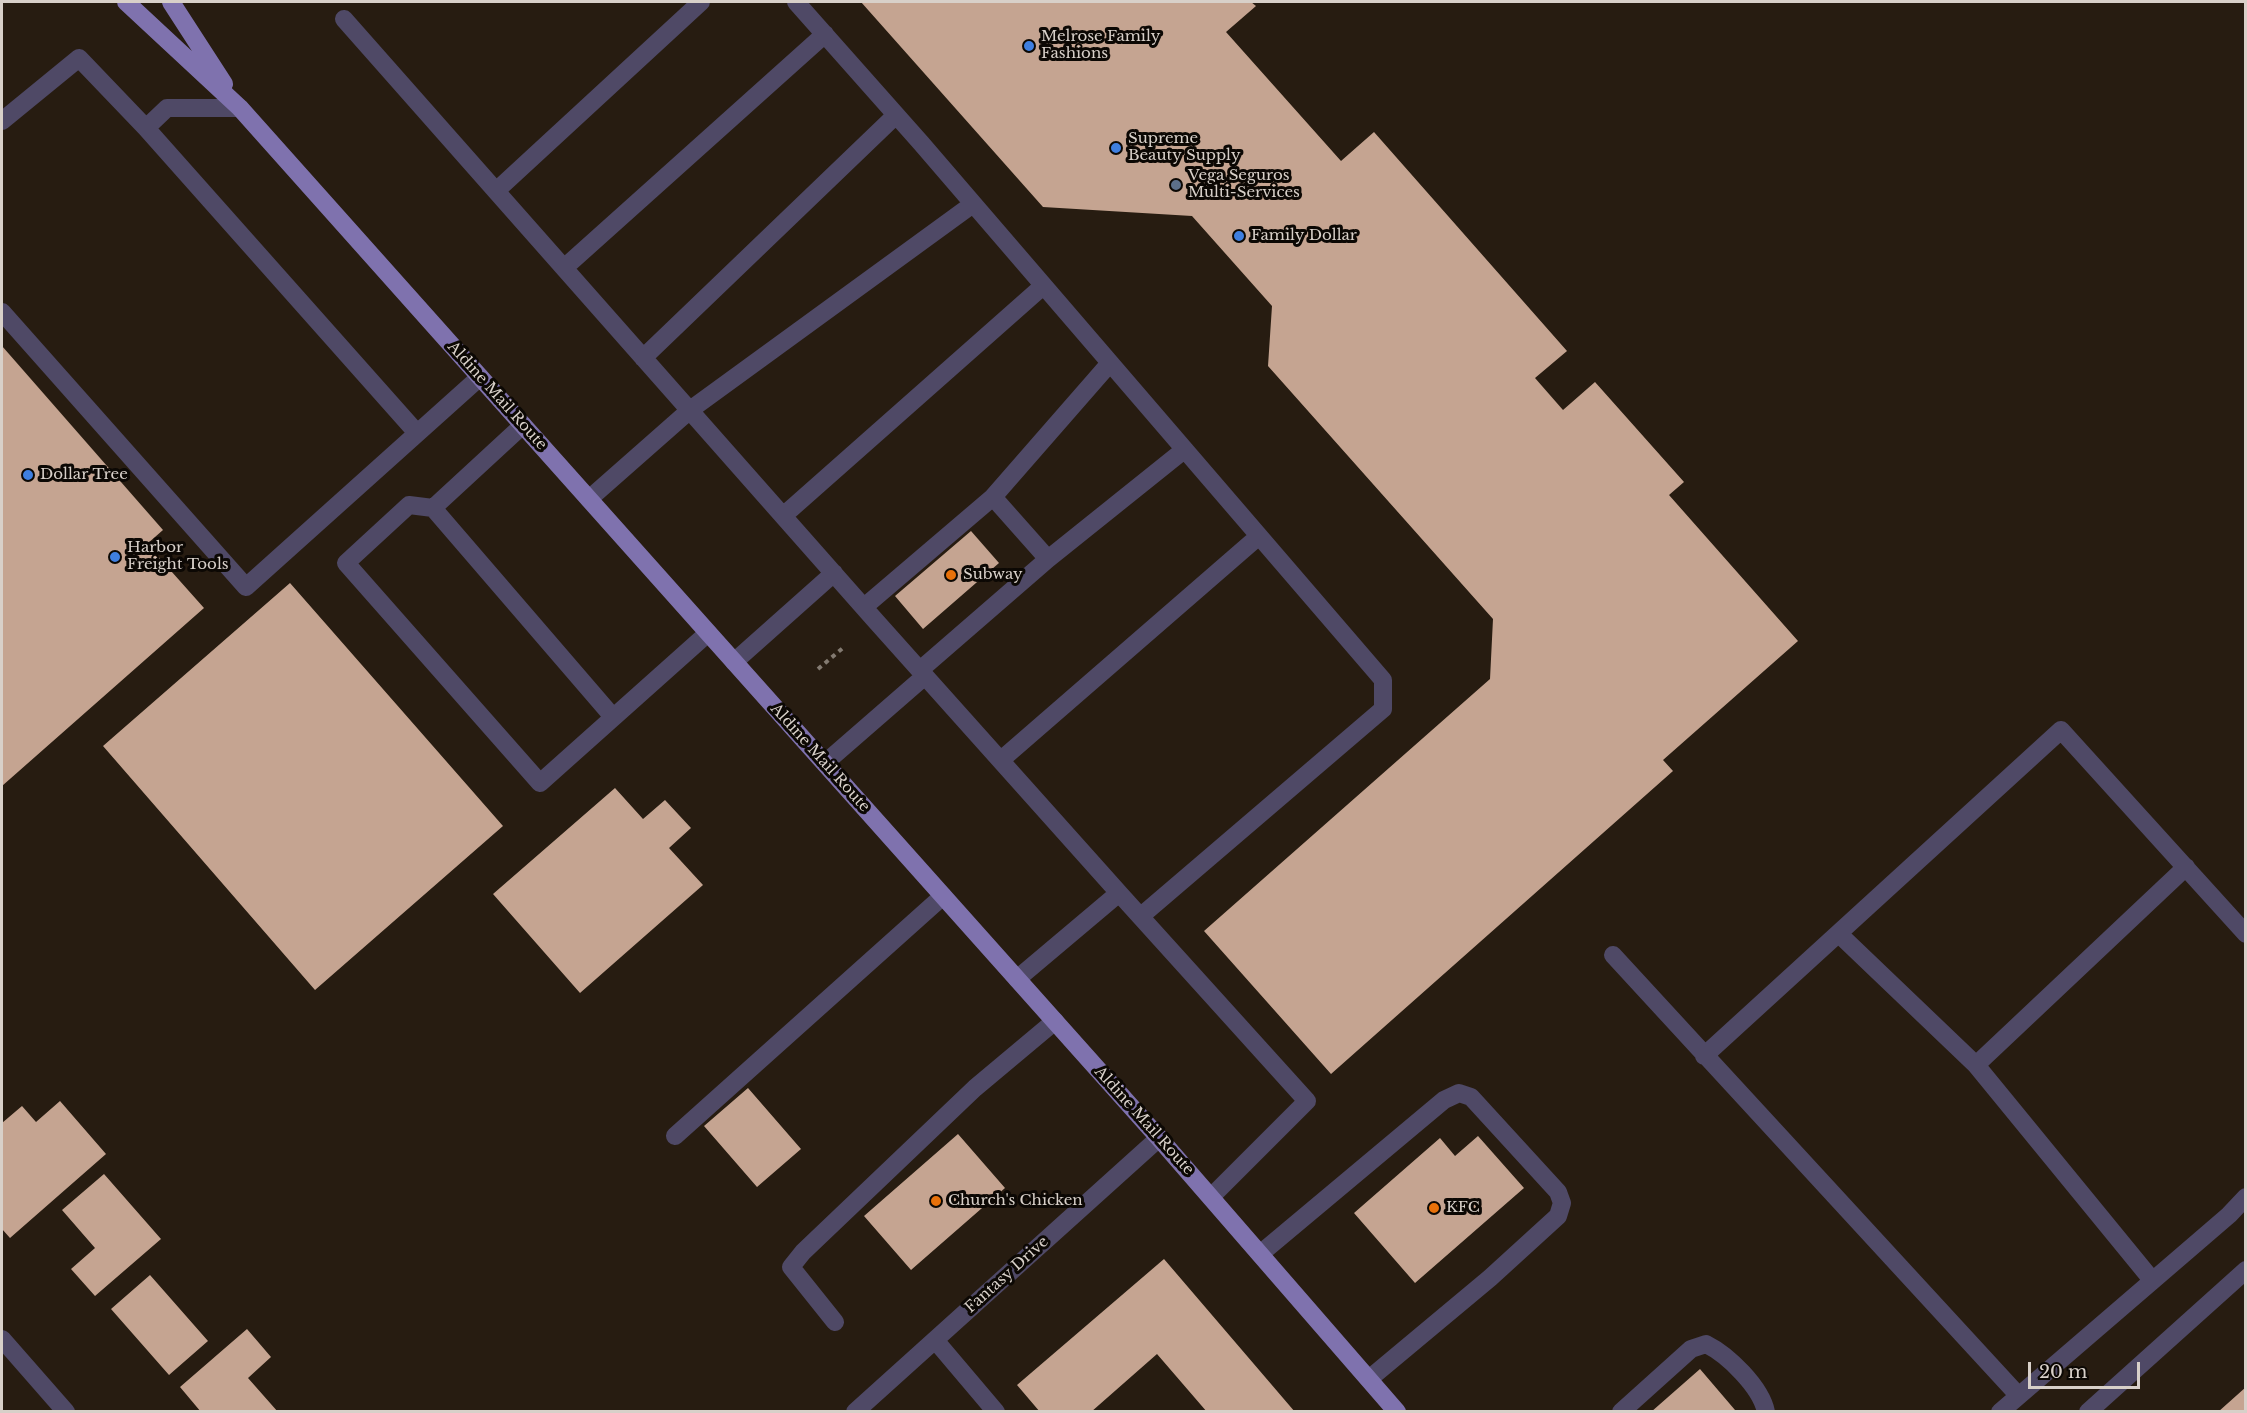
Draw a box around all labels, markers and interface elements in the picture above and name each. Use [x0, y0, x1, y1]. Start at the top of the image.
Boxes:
place label: Melrose Family Fashions [1041, 28, 1160, 63]
marker: Melrose Family Fashions [1022, 39, 1036, 53]
place label: Supreme Beauty Supply [1128, 130, 1240, 165]
marker: Supreme Beauty Supply [1109, 141, 1123, 155]
place label: Vega Seguros Multi-Services [1188, 167, 1300, 202]
marker: Vega Seguros Multi-Services [1169, 178, 1183, 192]
place label: Family Dollar [1251, 227, 1357, 245]
marker: Family Dollar [1232, 229, 1246, 243]
street label: Aldine Mail Route [444, 338, 550, 454]
place label: Dollar Tree [40, 466, 128, 484]
marker: Dollar Tree [21, 468, 35, 482]
place label: Harbor Freight Tools [127, 539, 229, 574]
marker: Harbor Freight Tools [108, 550, 122, 564]
place label: Subway [963, 566, 1022, 584]
marker: Subway [944, 568, 958, 582]
street label: Aldine Mail Route [767, 700, 873, 816]
street label: Aldine Mail Route [1091, 1063, 1197, 1179]
place label: Church's Chicken [948, 1192, 1083, 1210]
marker: Church's Chicken [929, 1194, 943, 1208]
place label: KFC [1446, 1199, 1480, 1217]
marker: KFC [1427, 1201, 1441, 1215]
street label: Fantasy Drive [962, 1233, 1052, 1317]
scale bar [2031, 1350, 2144, 1388]
text: 20 m [2039, 1361, 2087, 1383]

